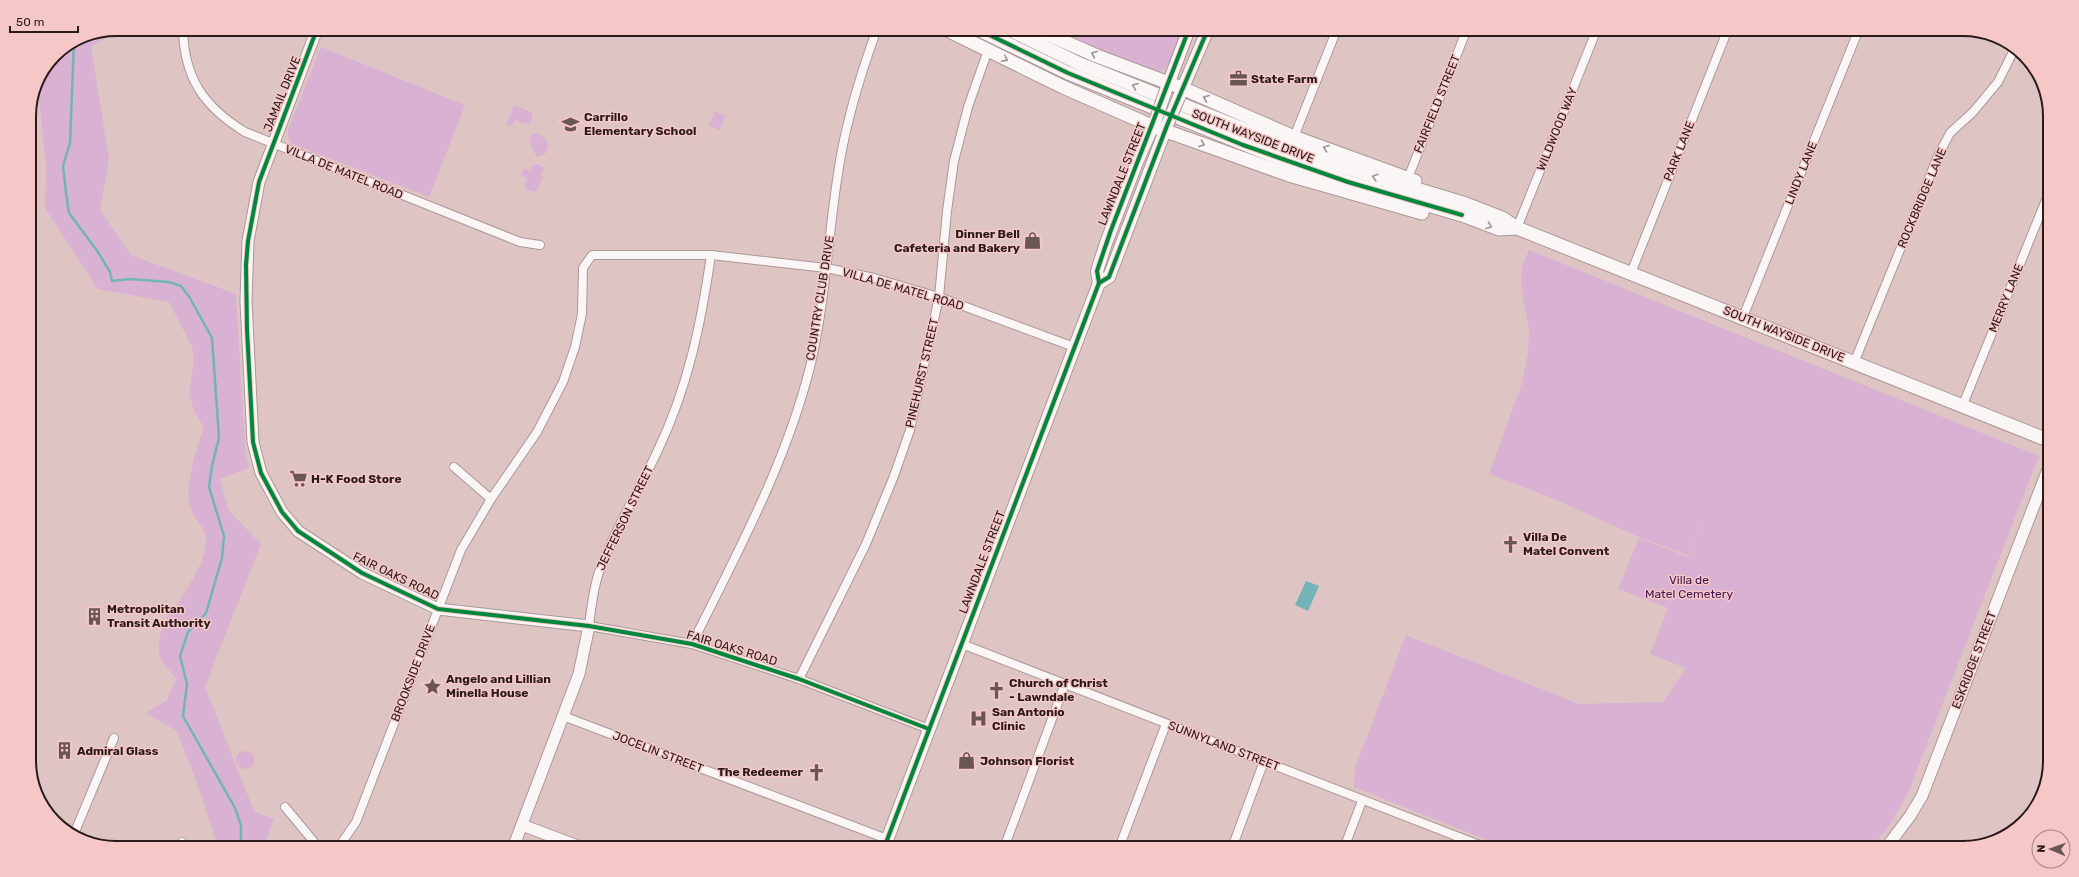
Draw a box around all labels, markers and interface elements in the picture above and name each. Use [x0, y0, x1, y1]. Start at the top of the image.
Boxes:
scale bar [10, 8, 78, 34]
text: 50 m [16, 15, 44, 29]
one-way arrow [1090, 51, 1098, 59]
street label: FAIRFIELD STREET [1411, 53, 1463, 155]
street label: JAMAIL DRIVE [260, 54, 304, 134]
one-way arrow [1001, 54, 1008, 62]
office icon: State Farm [1228, 69, 1248, 89]
place label: State Farm [1251, 72, 1318, 86]
one-way arrow [1132, 83, 1140, 91]
street label: WILDWOOD WAY [1534, 85, 1580, 173]
one-way arrow [1202, 95, 1209, 103]
street label: SOUTH WAYSIDE DRIVE [1190, 106, 1316, 166]
place label: Carrillo Elementary School [584, 110, 696, 138]
school or university icon: Carrillo Elementary School [561, 114, 581, 134]
street label: PARK LANE [1661, 119, 1697, 183]
street label: LAWNDALE STREET [1095, 121, 1149, 227]
street label: LINDY LANE [1782, 139, 1820, 207]
one-way arrow [1198, 140, 1205, 148]
street label: VILLA DE MATEL ROAD [283, 142, 405, 202]
one-way arrow [1322, 145, 1329, 153]
street label: ROCKBRIDGE LANE [1895, 146, 1949, 250]
one-way arrow [1371, 173, 1378, 182]
one-way arrow [1485, 221, 1492, 229]
place label: Dinner Bell Cafeteria and Bakery [894, 227, 1020, 255]
shop icon: Dinner Bell Cafeteria and Bakery [1023, 231, 1043, 251]
street label: COUNTRY CLUB DRIVE [803, 235, 837, 361]
street label: MERRY LANE [1986, 262, 2026, 334]
street label: VILLA DE MATEL ROAD [840, 265, 966, 313]
street label: SOUTH WAYSIDE DRIVE [1721, 303, 1847, 365]
street label: PINEHURST STREET [903, 317, 941, 429]
street label: JEFFERSON STREET [594, 463, 656, 573]
supermarket icon: H-K Food Store [288, 469, 308, 489]
place label: H-K Food Store [311, 472, 402, 486]
street label: LAWNDALE STREET [956, 508, 1008, 615]
place label: Villa De Matel Convent [1523, 530, 1610, 558]
church icon: Villa De Matel Convent [1500, 534, 1520, 554]
street label: FAIR OAKS ROAD [351, 549, 441, 603]
park label: Villa de Matel Cemetery [1645, 573, 1733, 601]
place label: Metropolitan Transit Authority [107, 602, 211, 630]
building icon: Metropolitan Transit Authority [84, 606, 104, 626]
street label: ESKRIDGE STREET [1949, 609, 1999, 711]
street label: BROOKSIDE DRIVE [388, 622, 438, 724]
street label: FAIR OAKS ROAD [685, 628, 779, 668]
place label: Angelo and Lillian Minella House [446, 672, 551, 700]
place icon: Angelo and Lillian Minella House [423, 676, 443, 696]
place label: Church of Christ - Lawndale [1009, 676, 1108, 704]
church icon: Church of Christ - Lawndale [986, 680, 1006, 700]
place label: San Antonio Clinic [992, 705, 1065, 733]
hospital icon: San Antonio Clinic [969, 709, 989, 729]
street label: SUNNYLAND STREET [1166, 718, 1282, 774]
street label: JOCELIN STREET [611, 728, 705, 776]
building icon: Admiral Glass [54, 741, 74, 761]
place label: Admiral Glass [77, 744, 159, 758]
shop icon: Johnson Florist [957, 751, 977, 771]
place label: Johnson Florist [980, 754, 1075, 768]
church icon: The Redeemer [806, 762, 826, 782]
place label: The Redeemer [717, 765, 804, 779]
north arrow [2031, 829, 2071, 869]
text: N [2035, 844, 2048, 853]

